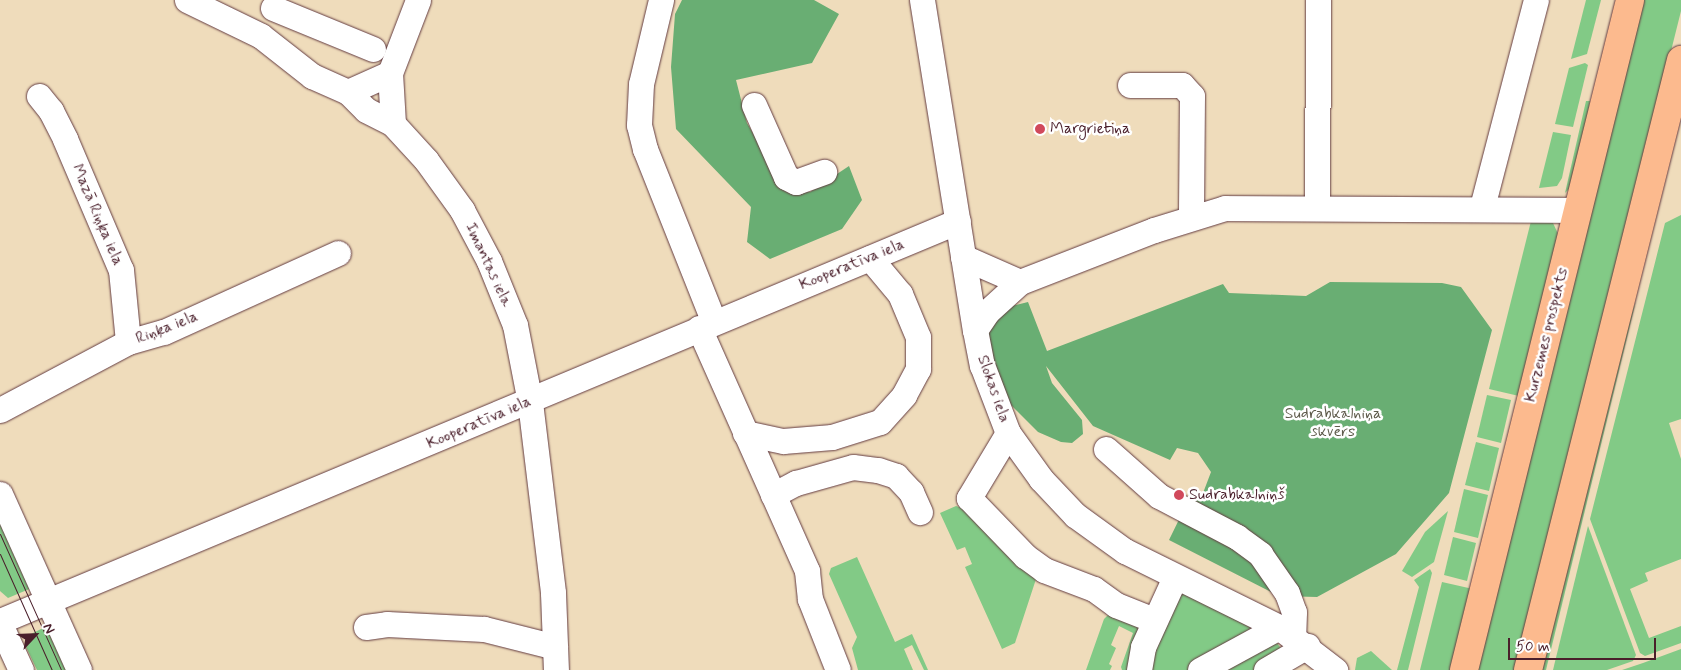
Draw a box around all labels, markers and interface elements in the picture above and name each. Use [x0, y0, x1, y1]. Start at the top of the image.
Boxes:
place label: Margrietiņa [1050, 119, 1130, 139]
marker: Margrietiņa [1034, 123, 1046, 135]
street label: Mazā Riņķa iela [67, 161, 127, 269]
street label: Imantas iela [460, 220, 516, 310]
street label: Kooperatīva iela [796, 235, 908, 295]
street label: Kurzemes prospekts [1521, 266, 1573, 404]
street label: Riņķa iela [133, 307, 201, 349]
street label: Slokas iela [972, 352, 1014, 426]
street label: Kooperatīva iela [423, 392, 535, 454]
park label: Sudrabkalniņa skvērs [1285, 404, 1381, 442]
place label: Sudrabkalniņš [1189, 485, 1285, 505]
marker: Sudrabkalniņš [1173, 489, 1185, 501]
north arrow [10, 610, 60, 660]
text: N [38, 621, 59, 637]
scale bar [1511, 628, 1658, 660]
text: 50 m [1516, 637, 1550, 657]

